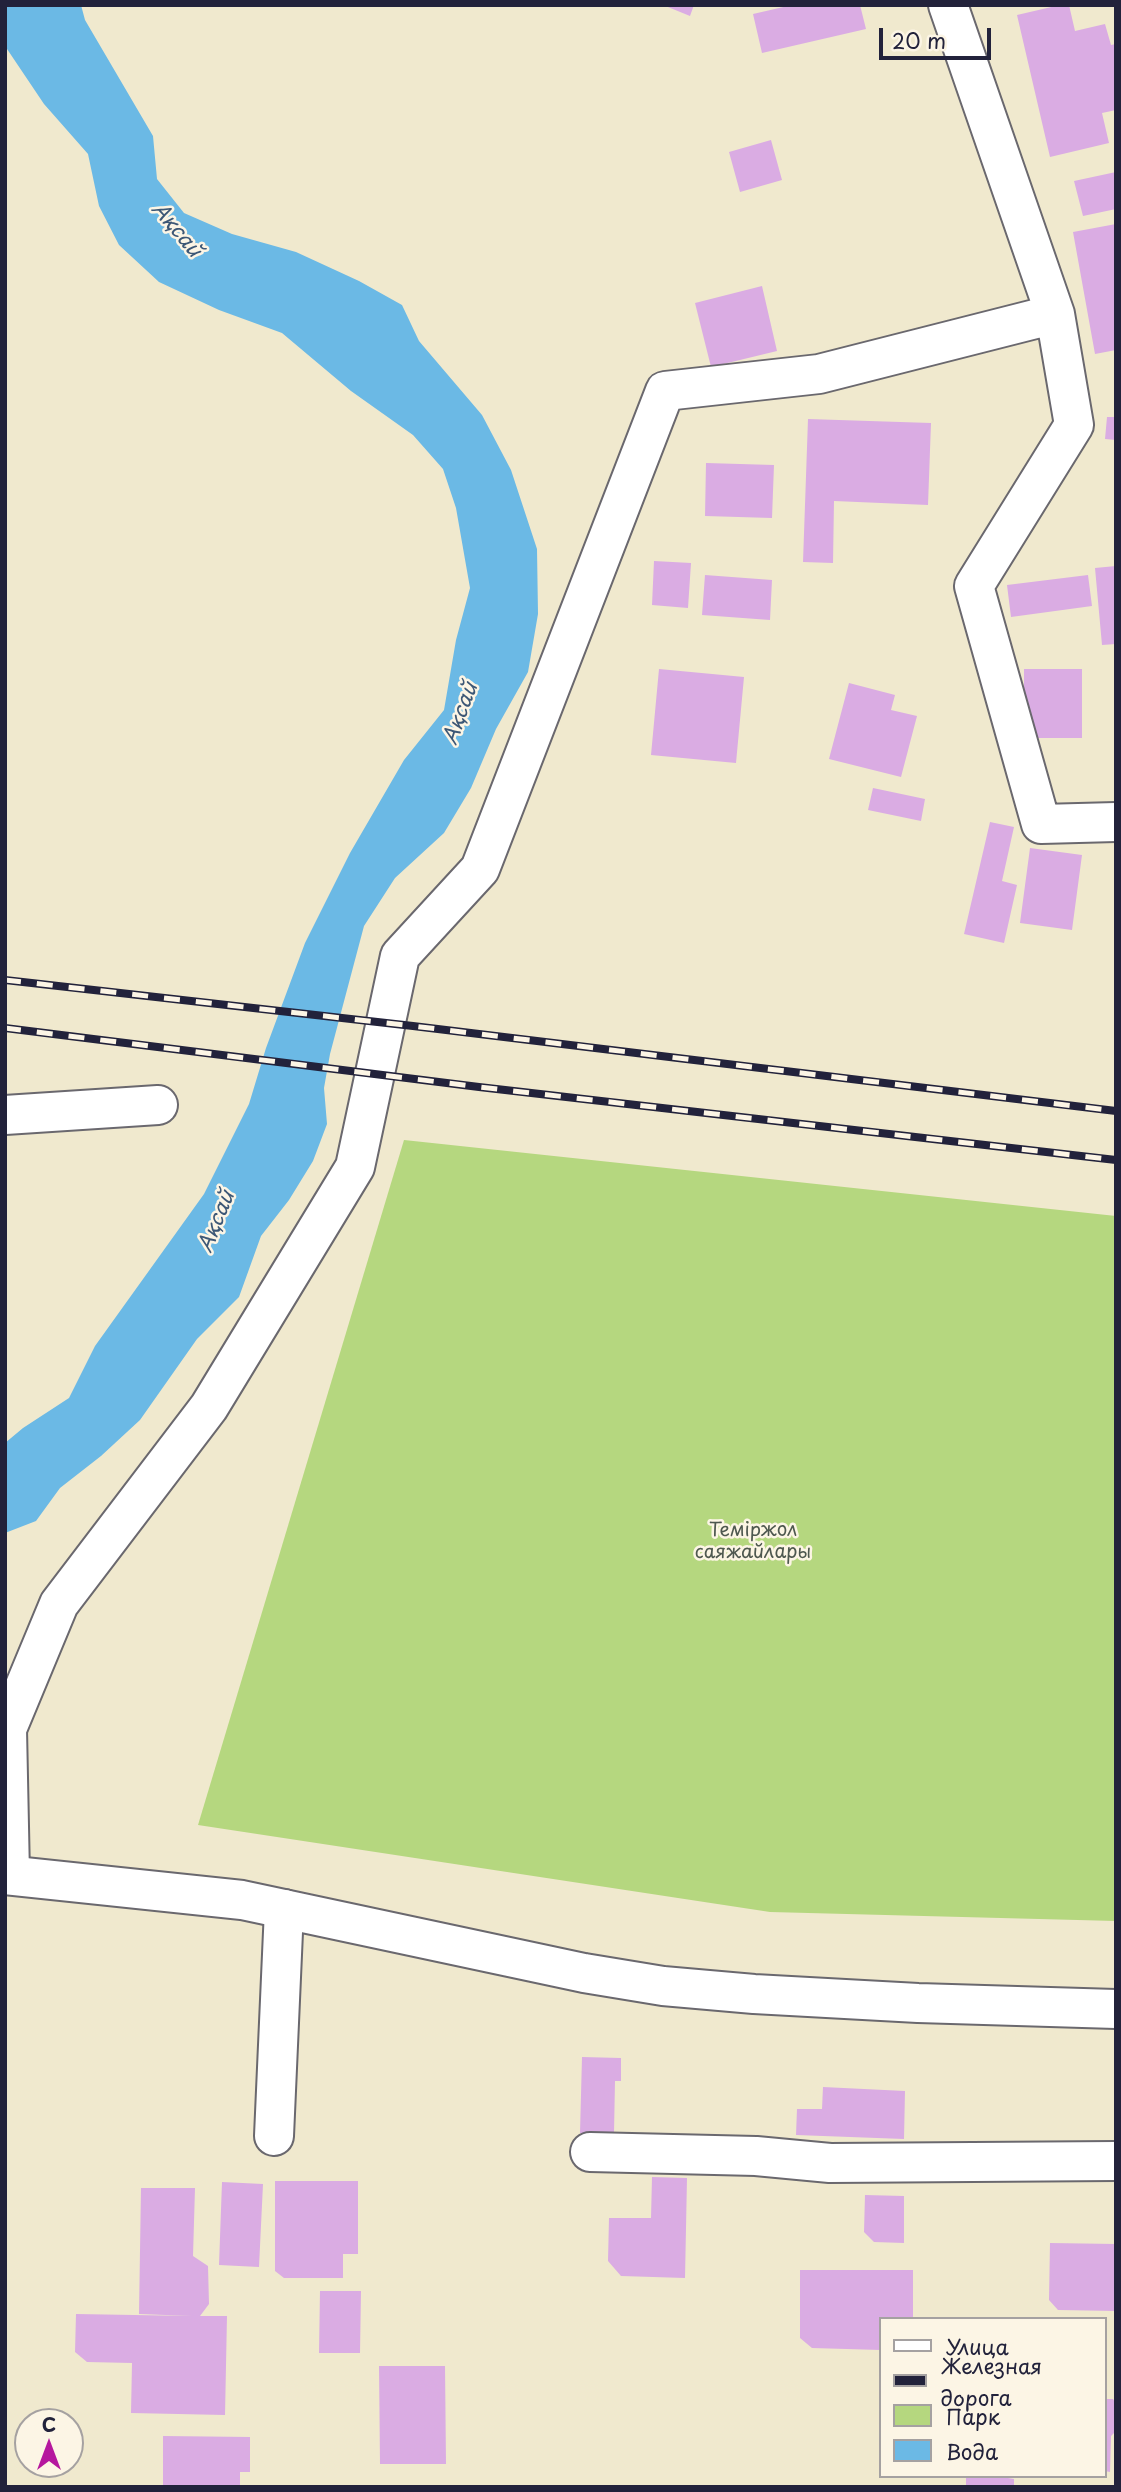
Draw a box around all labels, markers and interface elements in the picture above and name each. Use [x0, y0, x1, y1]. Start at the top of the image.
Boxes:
scale bar [883, 14, 995, 58]
text: 20 m [892, 24, 946, 56]
water label: Ақсай [146, 197, 206, 263]
water label: Ақсай [438, 680, 484, 748]
water label: Ақсай [193, 1188, 241, 1256]
park label: Теміржол саяжайлары [695, 1520, 811, 1564]
legend [880, 2317, 1107, 2478]
text: Улица [946, 2330, 1009, 2362]
text: Железная дорога [941, 2349, 1042, 2413]
text: Парк [946, 2400, 1000, 2432]
north arrow [14, 2408, 84, 2478]
text: С [42, 2410, 56, 2438]
text: Вода [946, 2435, 998, 2467]

